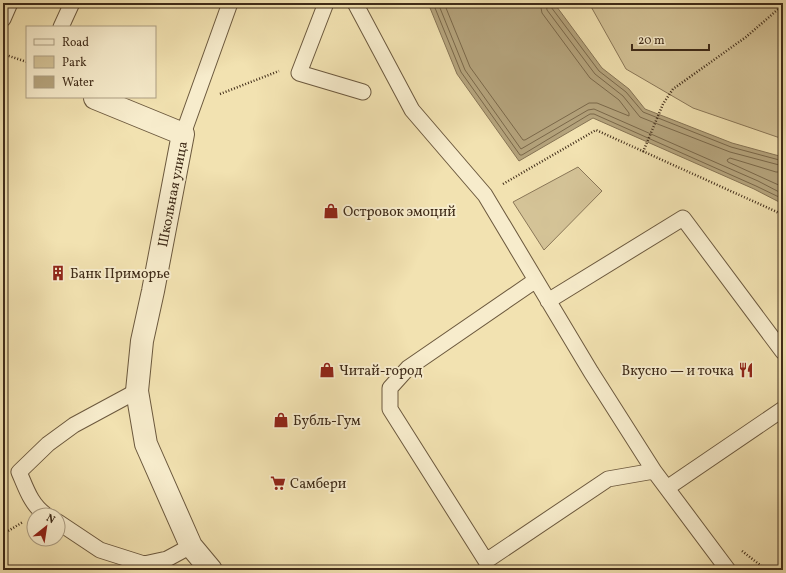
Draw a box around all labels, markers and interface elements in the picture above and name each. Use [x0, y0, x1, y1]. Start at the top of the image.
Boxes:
legend [26, 26, 156, 98]
scale bar [632, 26, 709, 52]
text: 20 m [638, 33, 665, 49]
text: Road [62, 35, 89, 51]
text: Park [62, 55, 87, 71]
text: Water [62, 75, 94, 91]
street label: Школьная улица [154, 140, 193, 249]
shop icon: Островок эмоций [322, 202, 340, 220]
place label: Островок эмоций [343, 203, 456, 222]
building icon: Банк Приморье [49, 264, 67, 282]
place label: Банк Приморье [70, 265, 170, 284]
shop icon: Читай-город [318, 361, 336, 379]
restaurant icon: Вкусно — и точка [737, 361, 755, 379]
place label: Читай-город [339, 362, 423, 381]
place label: Вкусно — и точка [621, 362, 734, 381]
shop icon: Бубль-Гум [272, 411, 290, 429]
place label: Бубль-Гум [293, 412, 361, 431]
supermarket icon: Самбери [269, 474, 287, 492]
place label: Самбери [290, 475, 347, 494]
north arrow [26, 507, 66, 547]
text: N [43, 511, 57, 528]

